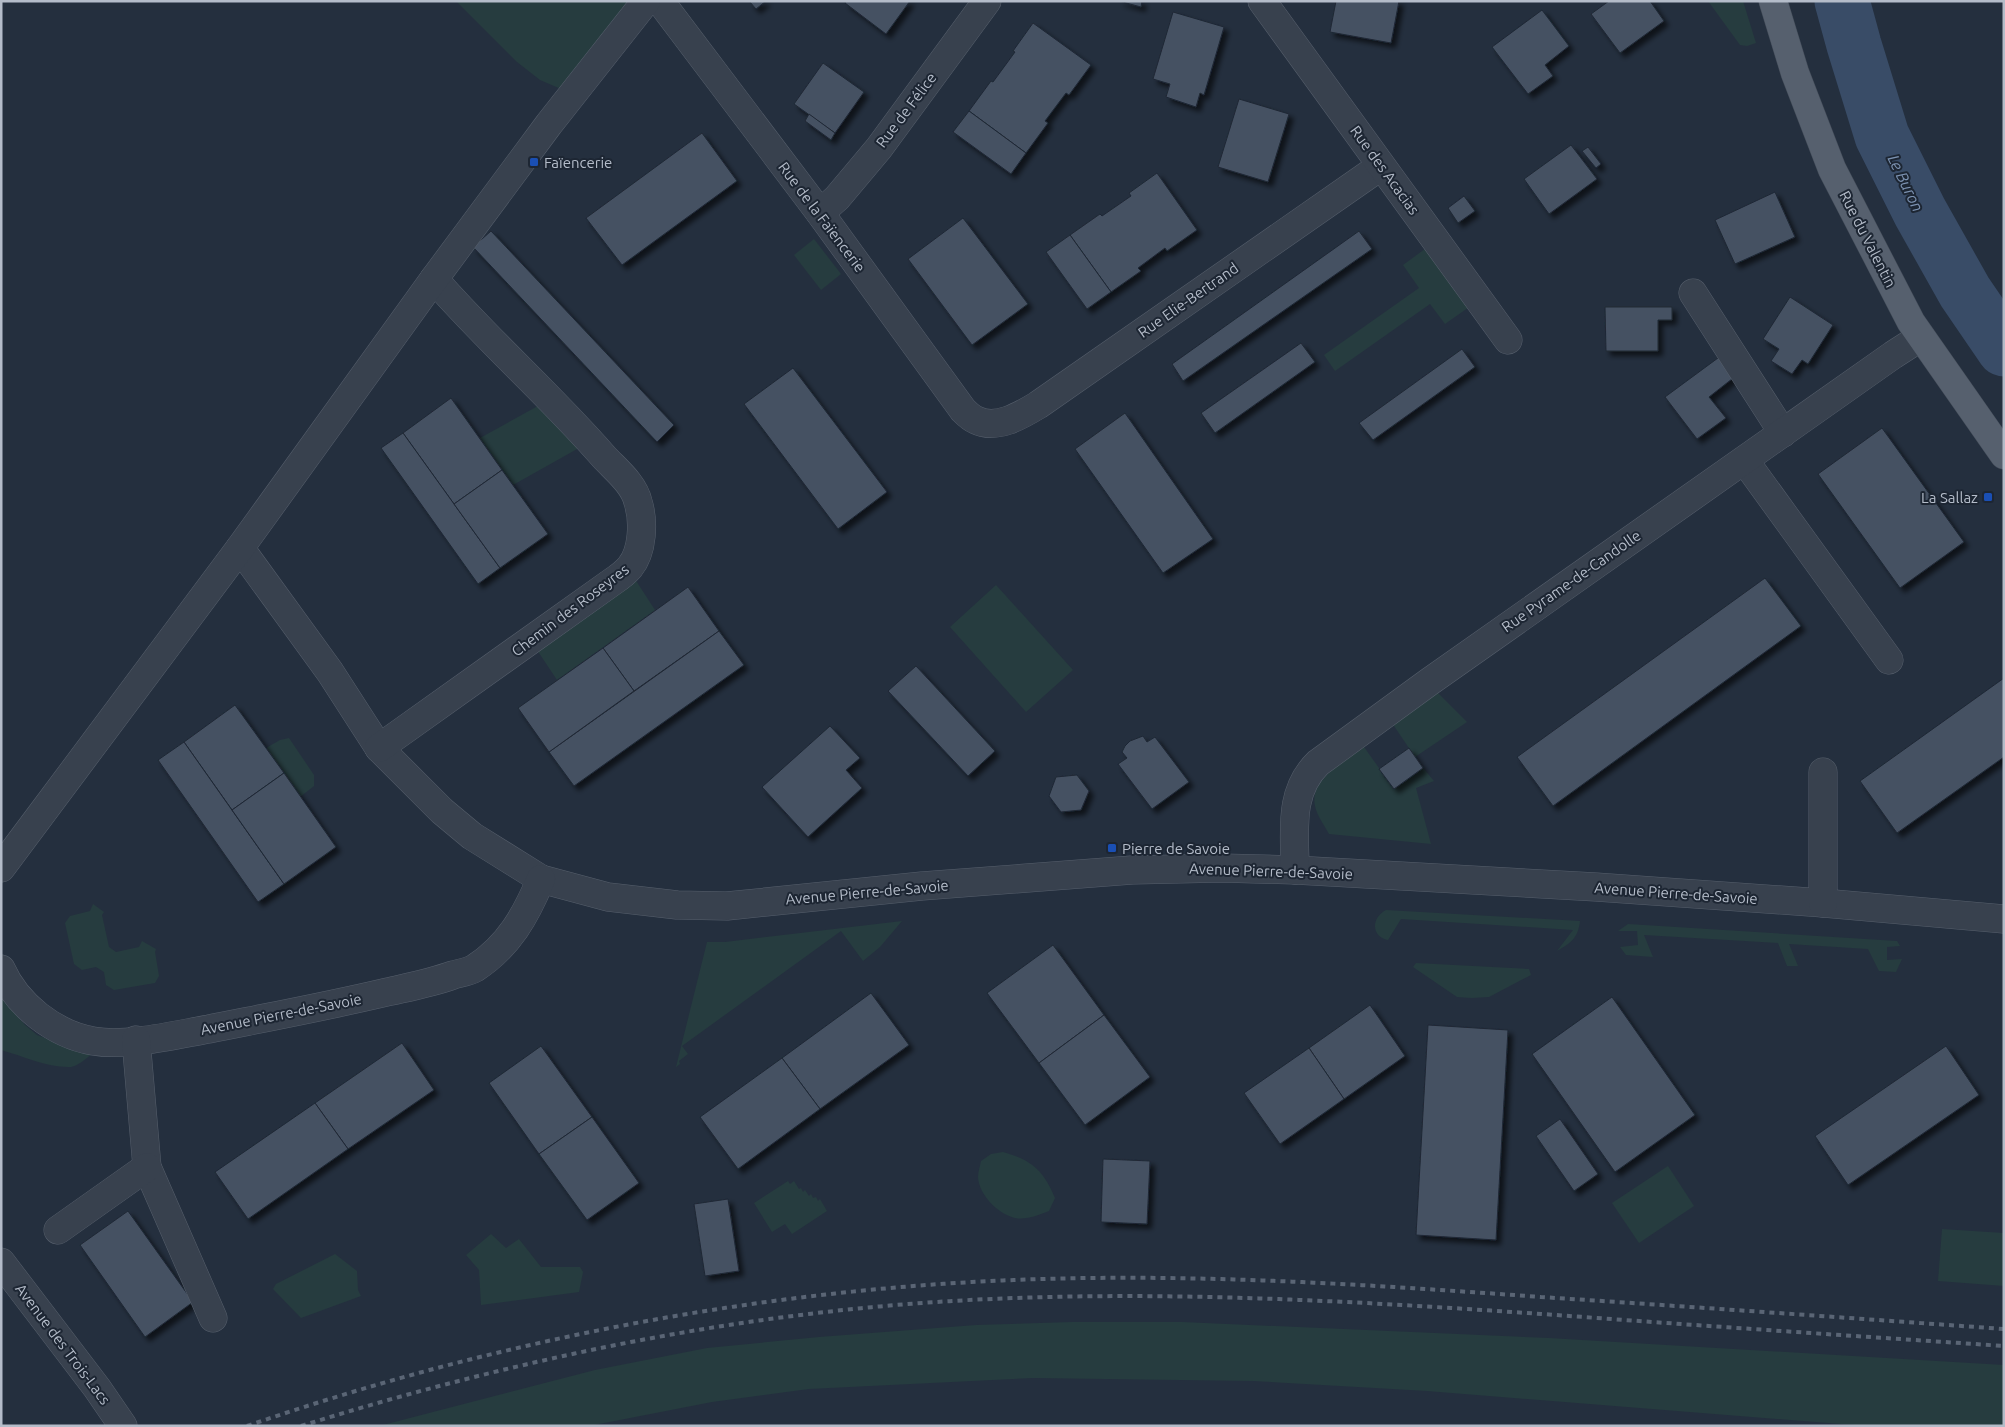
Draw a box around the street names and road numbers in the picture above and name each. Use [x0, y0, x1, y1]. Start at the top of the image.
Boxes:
street label: Rue de Félice [872, 69, 940, 151]
street label: Rue des Acacias [1347, 122, 1423, 218]
street label: Rue de la Faïencerie [775, 159, 869, 275]
street label: Rue du Valentin [1836, 188, 1900, 290]
street label: Rue Elie-Bertrand [1135, 259, 1241, 341]
street label: Rue Pyrame-de-Candolle [1498, 527, 1644, 635]
street label: Chemin des Roseyres [508, 560, 632, 660]
street label: Avenue Pierre-de-Savoie [1189, 860, 1353, 882]
street label: Avenue Pierre-de-Savoie [785, 876, 949, 908]
street label: Avenue Pierre-de-Savoie [1594, 879, 1758, 907]
street label: Avenue Pierre-de-Savoie [199, 990, 363, 1038]
street label: Avenue des Trois-Lacs [12, 1280, 114, 1408]

